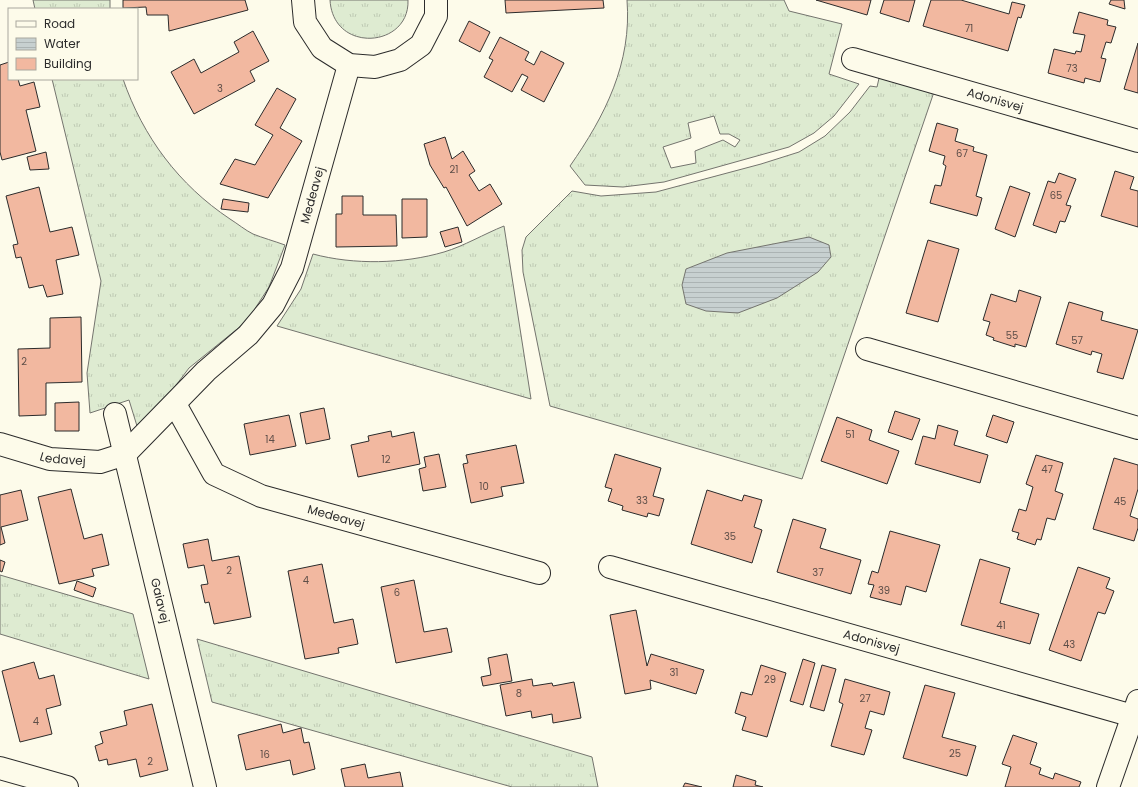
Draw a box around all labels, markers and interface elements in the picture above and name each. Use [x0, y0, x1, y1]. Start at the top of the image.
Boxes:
legend [8, 8, 138, 80]
text: Road [44, 15, 75, 32]
house number: 71 [965, 21, 973, 36]
text: Water [44, 35, 81, 52]
text: Building [44, 55, 92, 72]
house number: 73 [1066, 61, 1078, 76]
house number: 3 [217, 81, 223, 96]
street label: Adonisvej [965, 83, 1026, 116]
house number: 67 [956, 146, 968, 161]
house number: 21 [450, 162, 458, 177]
street label: Medeavej [296, 165, 328, 226]
house number: 65 [1050, 188, 1062, 203]
house number: 55 [1006, 328, 1018, 343]
house number: 57 [1071, 333, 1083, 348]
house number: 2 [21, 354, 27, 369]
house number: 51 [845, 427, 855, 442]
house number: 14 [265, 432, 275, 447]
street label: Ledavej [38, 447, 86, 469]
house number: 12 [382, 452, 391, 467]
house number: 47 [1041, 462, 1053, 477]
house number: 10 [479, 479, 489, 494]
house number: 33 [636, 493, 648, 508]
house number: 45 [1114, 494, 1126, 509]
street label: Medeavej [306, 500, 367, 532]
house number: 35 [724, 529, 736, 544]
house number: 2 [226, 563, 232, 578]
house number: 37 [812, 565, 824, 580]
house number: 4 [303, 573, 309, 588]
street label: Gaiavej [147, 576, 174, 625]
house number: 39 [878, 583, 890, 598]
house number: 6 [394, 585, 400, 600]
house number: 41 [996, 618, 1006, 633]
street label: Adonisvej [842, 625, 902, 657]
house number: 43 [1063, 637, 1075, 652]
house number: 31 [669, 665, 679, 680]
house number: 29 [764, 672, 776, 687]
house number: 8 [516, 686, 522, 701]
house number: 27 [859, 691, 871, 706]
house number: 4 [33, 714, 39, 729]
house number: 25 [949, 746, 961, 761]
house number: 16 [260, 747, 270, 762]
house number: 2 [147, 754, 153, 769]

